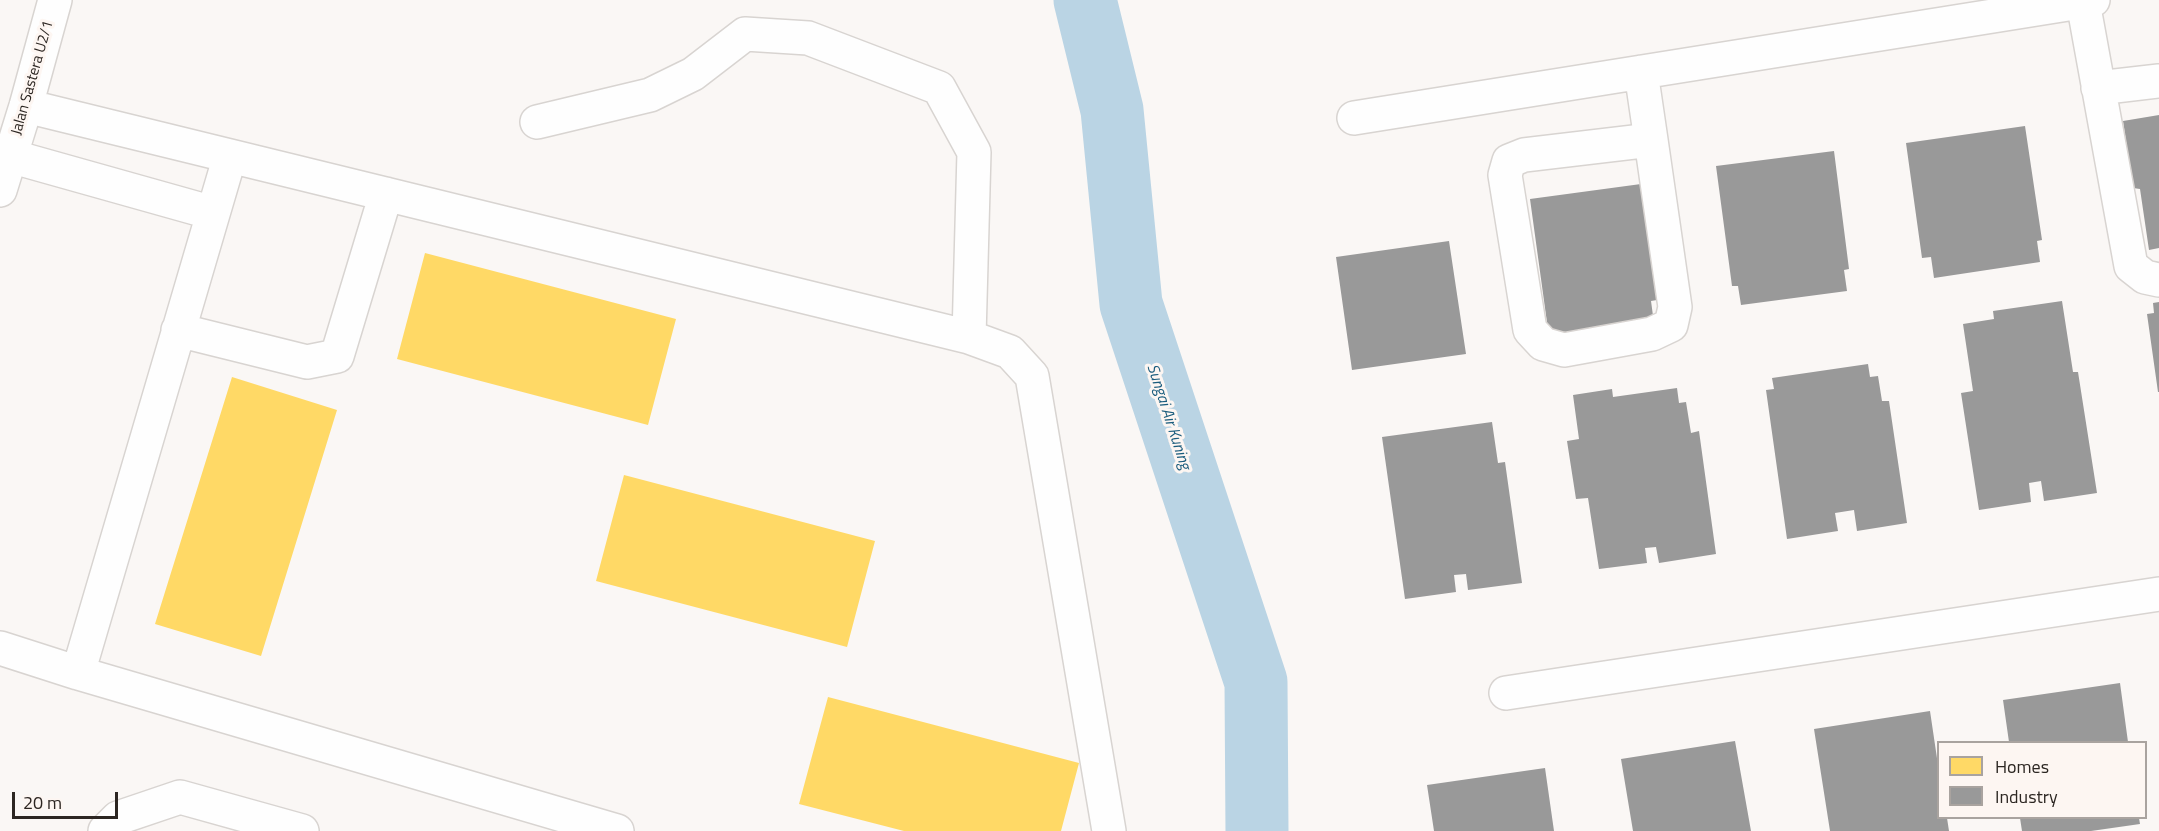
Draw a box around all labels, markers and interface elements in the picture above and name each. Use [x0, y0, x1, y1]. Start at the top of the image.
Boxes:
street label: Jalan Sastera U2/1 [8, 19, 58, 137]
water label: Sungai Air Kuning [1142, 362, 1194, 472]
legend [1937, 741, 2147, 819]
text: Homes [1995, 753, 2049, 780]
scale bar [15, 780, 122, 818]
text: Industry [1995, 783, 2058, 810]
text: 20 m [23, 789, 62, 816]

